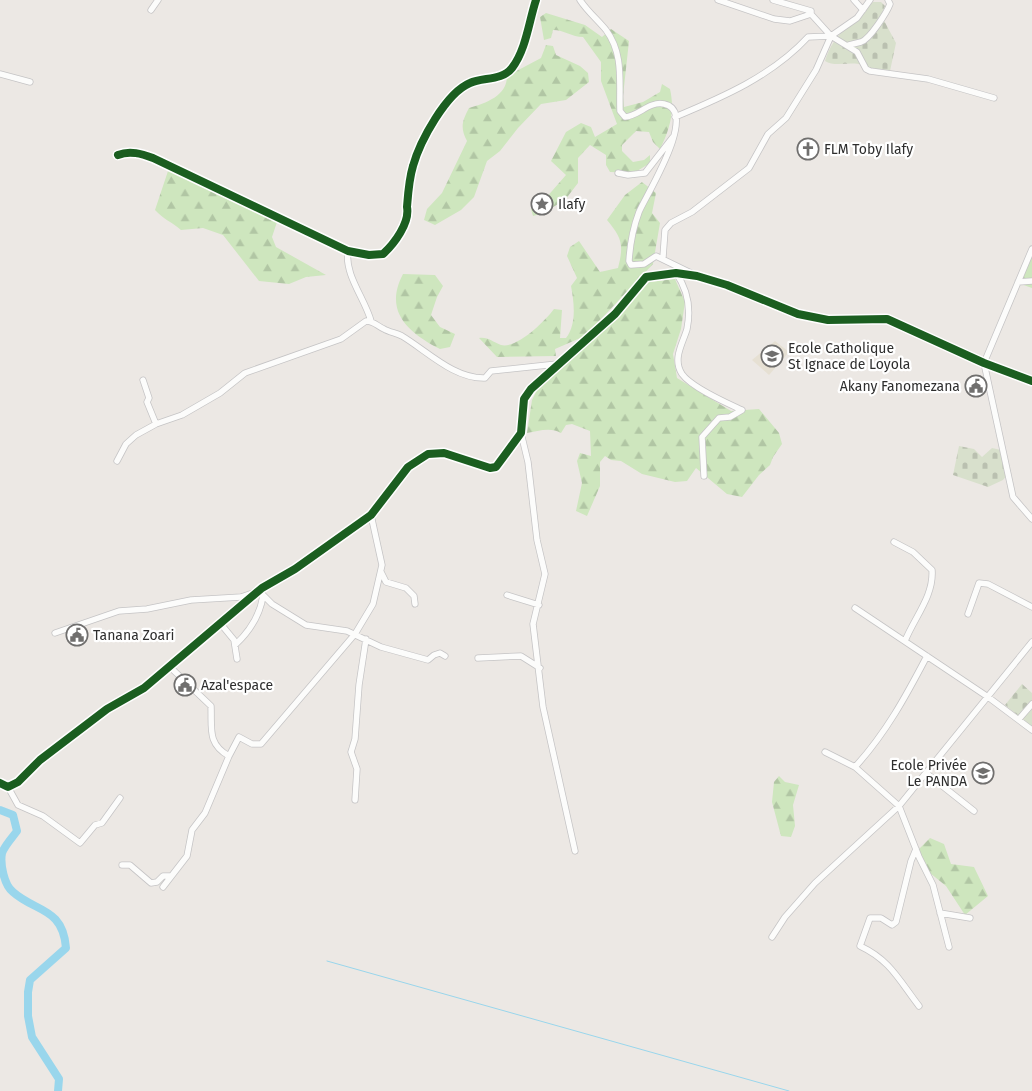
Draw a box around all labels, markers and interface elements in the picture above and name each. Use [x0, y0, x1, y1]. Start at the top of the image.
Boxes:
church icon: FLM Toby Ilafy [796, 137, 820, 161]
place label: FLM Toby Ilafy [824, 141, 913, 158]
place icon: Ilafy [530, 192, 554, 216]
place label: Ilafy [558, 196, 585, 213]
place label: Ecole Catholique St Ignace de Loyola [788, 340, 911, 373]
school or university icon: Ecole Catholique St Ignace de Loyola [760, 344, 784, 368]
public building icon: Akany Fanomezana [964, 374, 988, 398]
place label: Akany Fanomezana [840, 378, 960, 395]
public building icon: Tanana Zoari [65, 623, 89, 647]
place label: Tanana Zoari [93, 627, 175, 644]
public building icon: Azal'espace [173, 673, 197, 697]
place label: Azal'espace [201, 677, 273, 694]
place label: Ecole Privée Le PANDA [891, 757, 967, 790]
school or university icon: Ecole Privée Le PANDA [971, 761, 995, 785]

